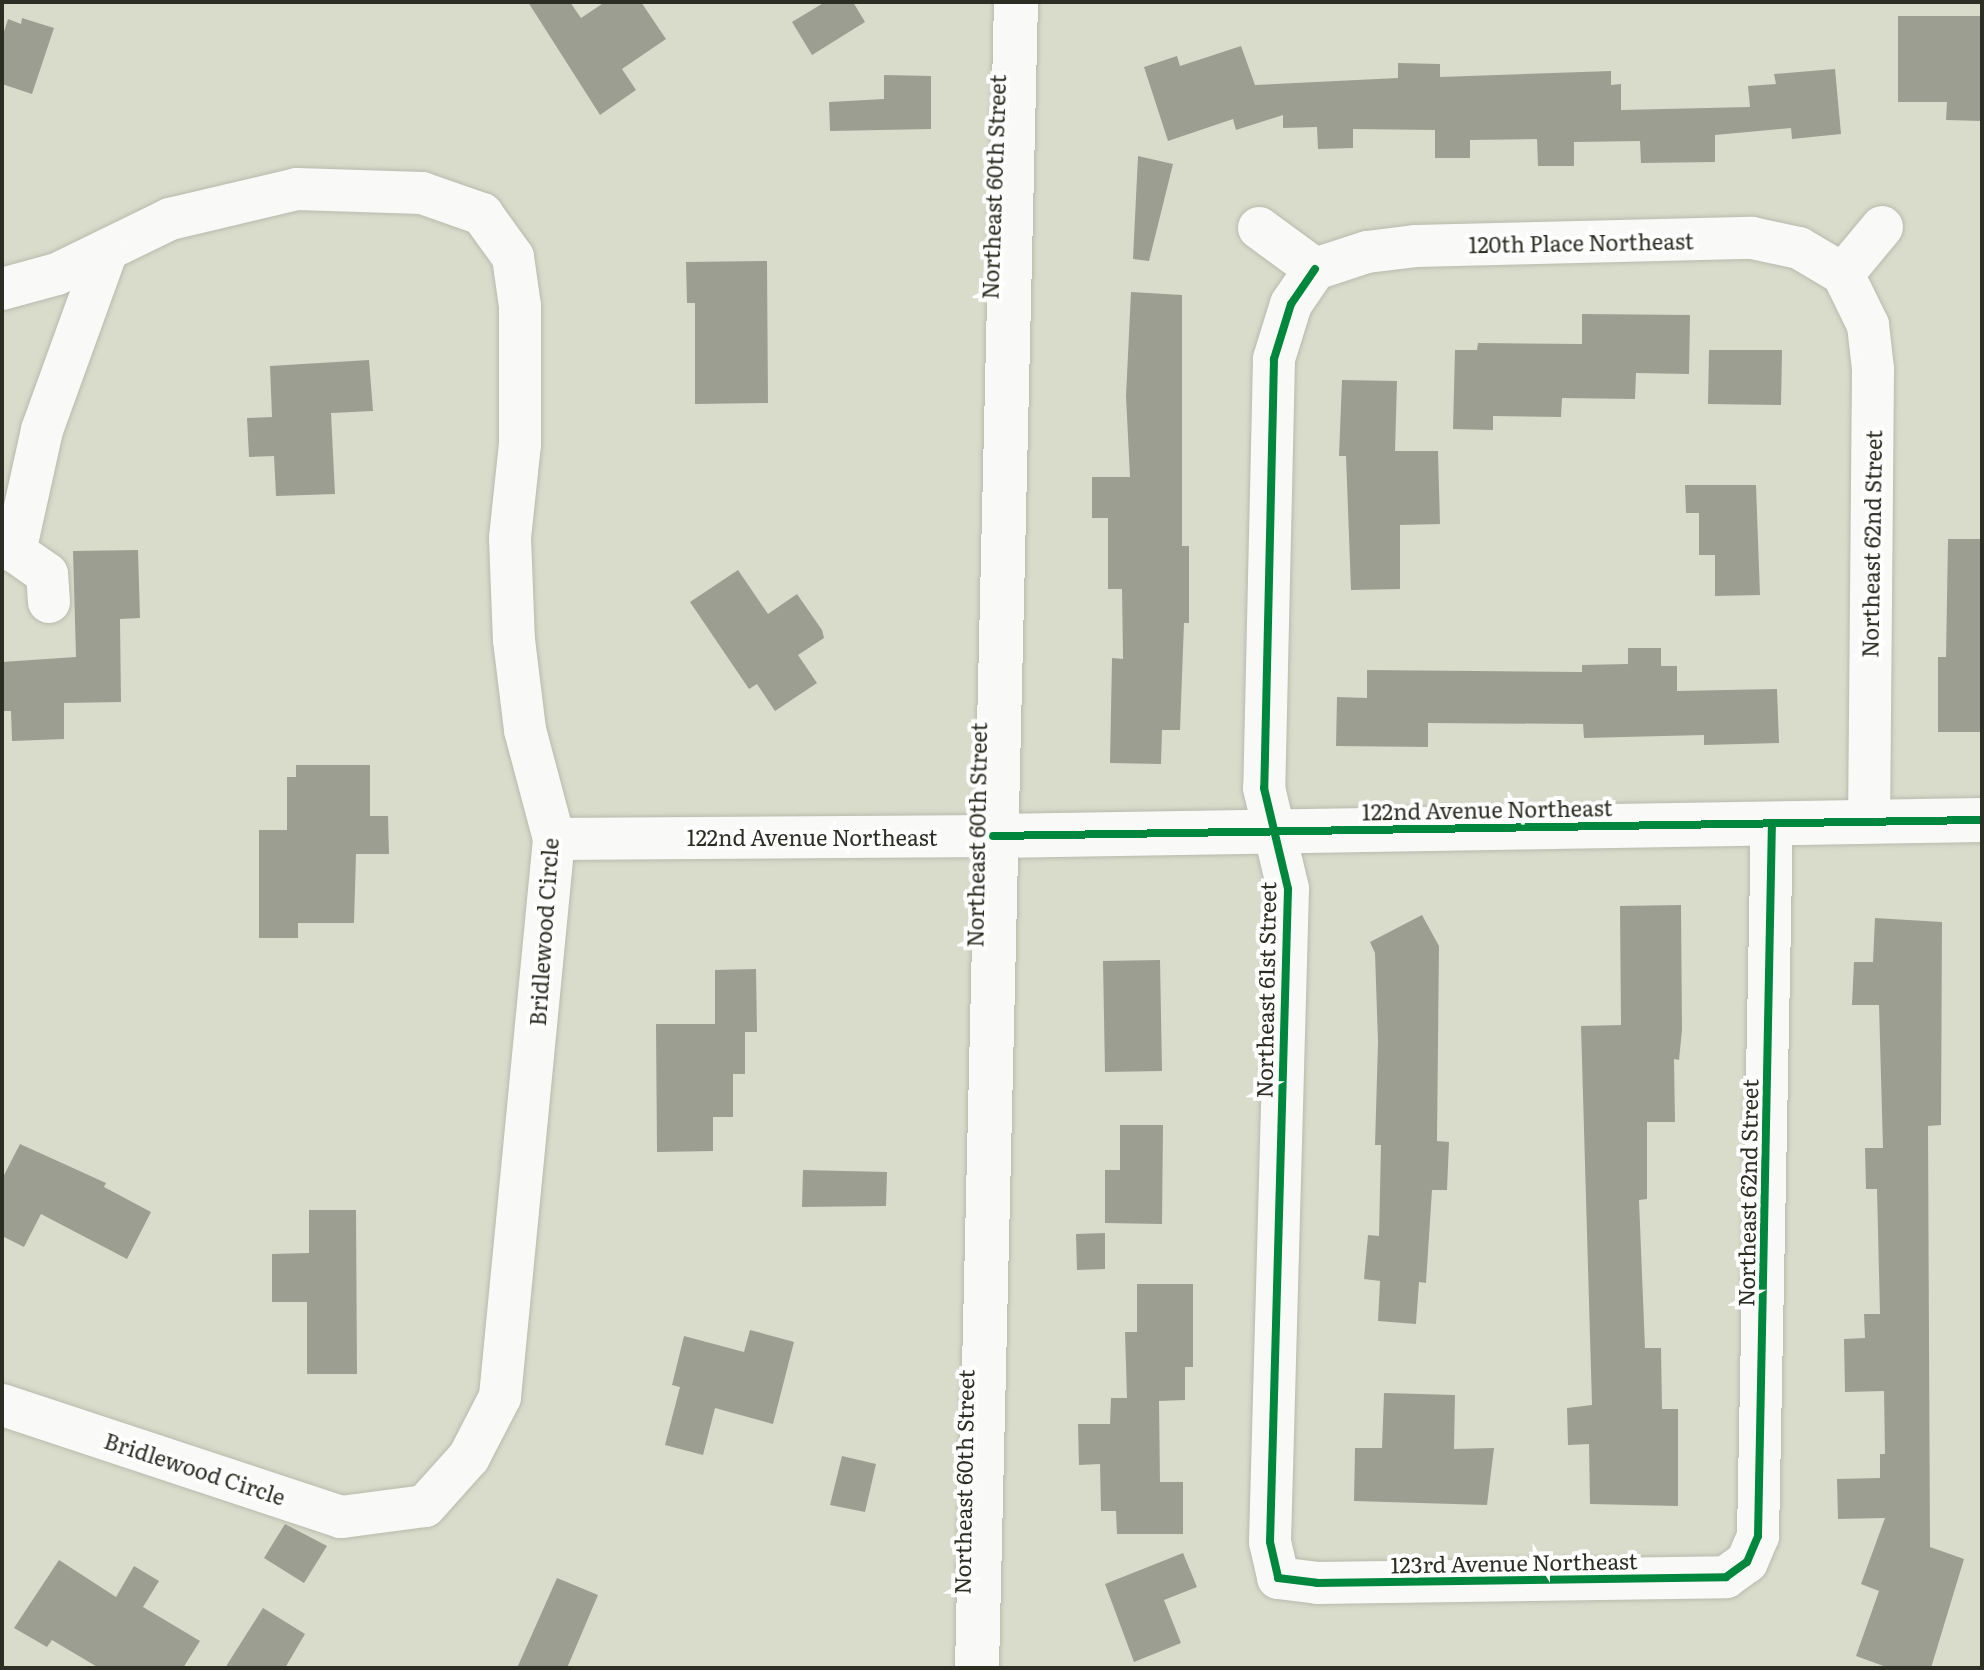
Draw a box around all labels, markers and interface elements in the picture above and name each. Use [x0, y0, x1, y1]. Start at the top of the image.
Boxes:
street label: Northeast 60th Street [976, 74, 1010, 300]
street label: 120th Place Northeast [1468, 227, 1694, 257]
street label: Northeast 62nd Street [1856, 430, 1886, 658]
street label: Northeast 60th Street [961, 722, 991, 948]
street label: 122nd Avenue Northeast [1362, 794, 1612, 824]
street label: 122nd Avenue Northeast [687, 824, 937, 850]
street label: Bridlewood Circle [523, 837, 563, 1027]
street label: Northeast 61st Street [1250, 882, 1280, 1098]
street label: Northeast 62nd Street [1732, 1079, 1762, 1307]
street label: Northeast 60th Street [948, 1369, 978, 1595]
street label: Bridlewood Circle [101, 1426, 289, 1510]
street label: 123rd Avenue Northeast [1390, 1547, 1638, 1577]

